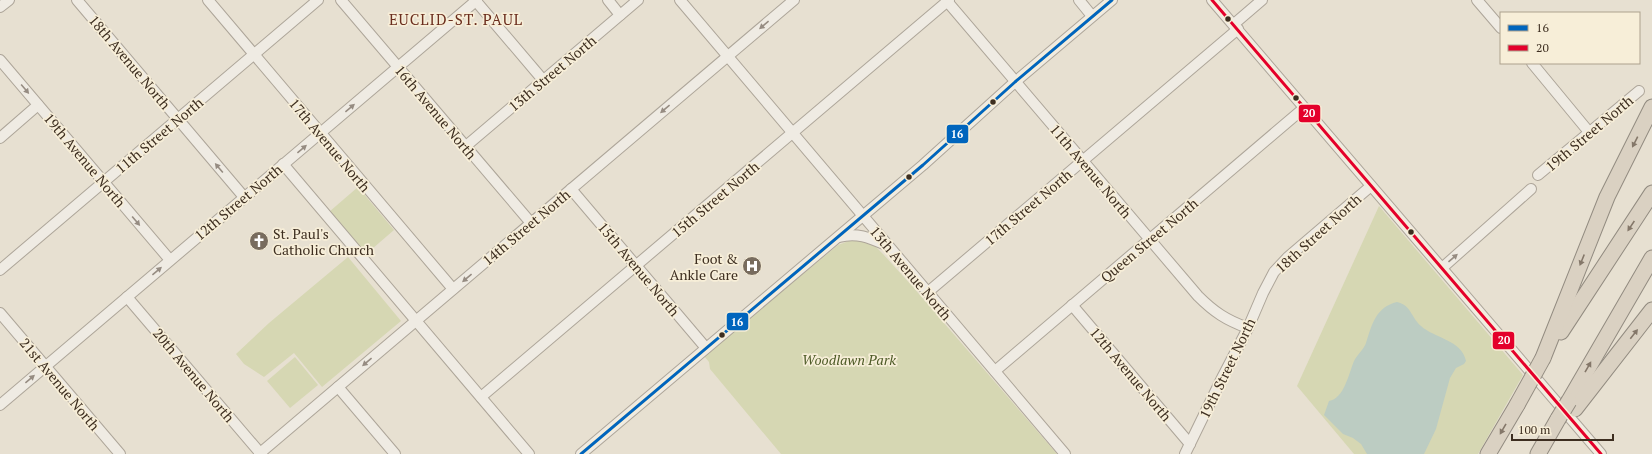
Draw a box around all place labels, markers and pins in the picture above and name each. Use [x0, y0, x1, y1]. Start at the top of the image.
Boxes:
unlabelled marker [1223, 14, 1233, 24]
unlabelled marker [1291, 93, 1301, 103]
unlabelled marker [988, 97, 998, 107]
unlabelled marker [904, 172, 914, 182]
place label: St. Paul's Catholic Church [273, 224, 374, 259]
unlabelled marker [1406, 227, 1416, 237]
church icon: St. Paul's Catholic Church [248, 230, 270, 252]
place label: Foot & Ankle Care [670, 249, 738, 284]
hospital icon: Foot & Ankle Care [741, 255, 763, 277]
unlabelled marker [717, 330, 727, 340]

